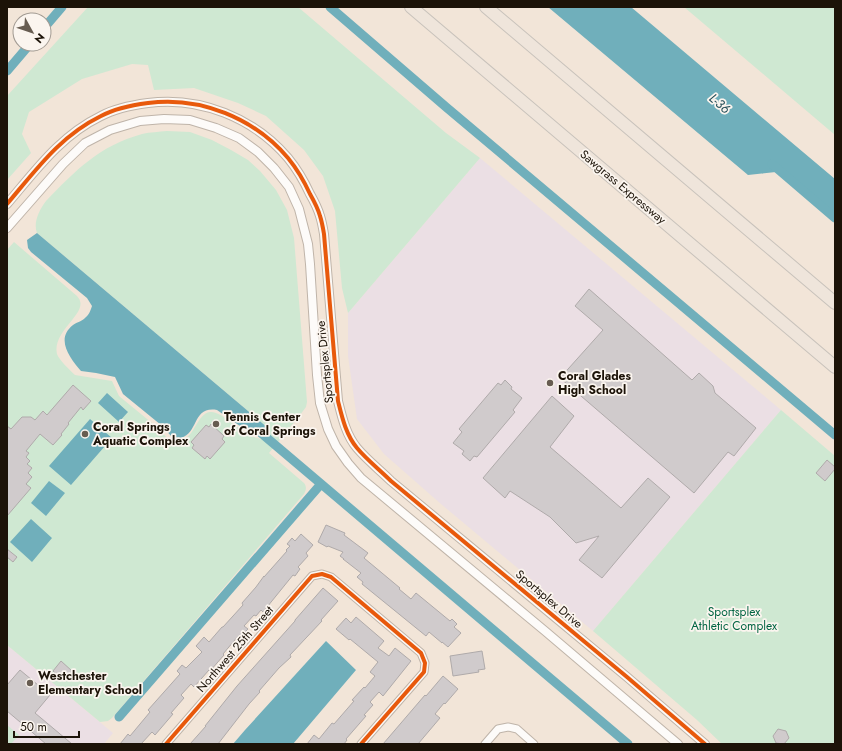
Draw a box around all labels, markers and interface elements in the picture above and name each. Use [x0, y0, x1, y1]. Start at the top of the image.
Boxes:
north arrow [12, 12, 52, 52]
text: N [31, 30, 49, 47]
water label: L-36 [705, 89, 734, 118]
street label: Sawgrass Expressway [576, 146, 671, 229]
street label: Sportsplex Drive [312, 320, 338, 404]
place label: Coral Glades High School [558, 367, 631, 399]
marker: Coral Glades High School [545, 378, 555, 388]
place label: Tennis Center of Coral Springs [224, 408, 316, 440]
place label: Coral Springs Aquatic Complex [92, 418, 189, 450]
marker: Tennis Center of Coral Springs [211, 419, 221, 429]
marker: Coral Springs Aquatic Complex [80, 429, 90, 439]
street label: Sportsplex Drive [512, 566, 586, 632]
street label: Northwest 25th Street [192, 602, 278, 696]
park label: Sportsplex Athletic Complex [691, 603, 778, 635]
place label: Westchester Elementary School [38, 667, 142, 699]
marker: Westchester Elementary School [25, 678, 35, 688]
scale bar [14, 713, 79, 739]
text: 50 m [20, 718, 47, 736]

